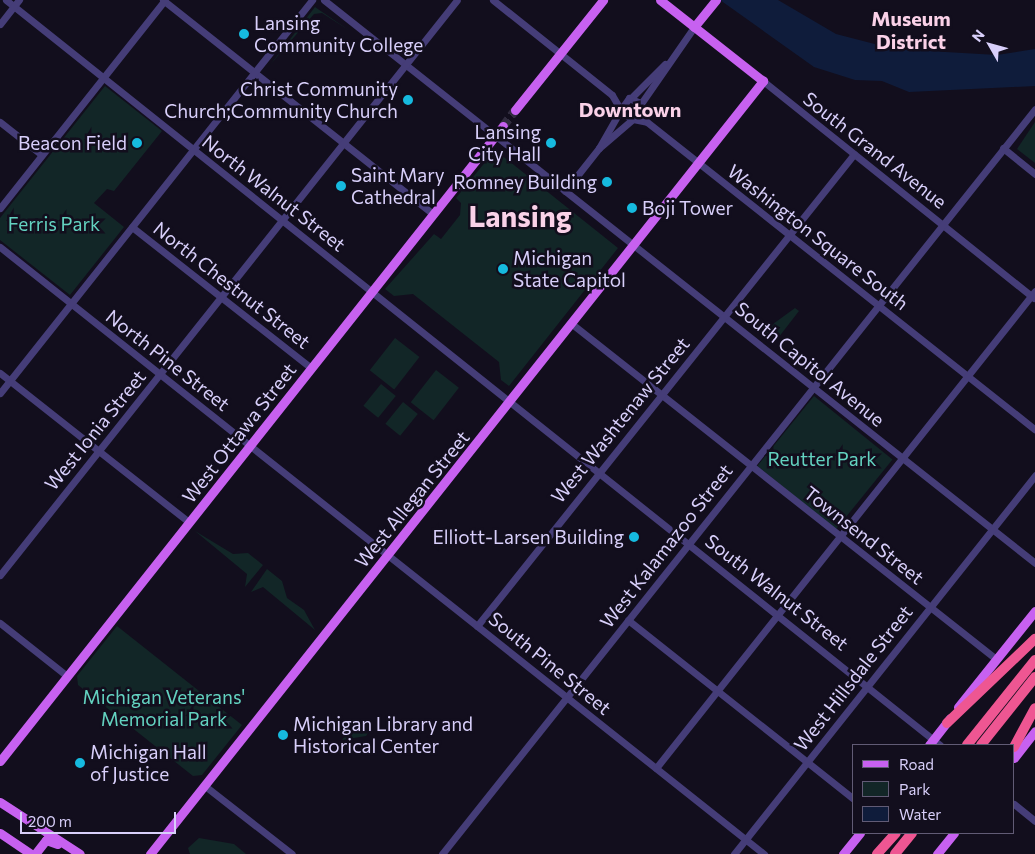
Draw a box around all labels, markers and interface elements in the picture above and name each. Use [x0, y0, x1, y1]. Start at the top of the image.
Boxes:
district label: Museum District [871, 7, 951, 54]
place label: Lansing Community College [254, 12, 423, 56]
north arrow [965, 20, 1015, 70]
text: N [968, 26, 988, 45]
marker: Lansing Community College [238, 28, 250, 40]
place label: Christ Community Church;Community Church [164, 78, 398, 122]
street label: South Grand Avenue [799, 87, 951, 213]
marker: Christ Community Church;Community Church [402, 94, 414, 106]
district label: Downtown [579, 97, 681, 121]
place label: Lansing City Hall [468, 121, 541, 165]
street label: North Walnut Street [198, 130, 350, 256]
place label: Beacon Field [18, 132, 127, 154]
marker: Beacon Field [131, 137, 143, 149]
marker: Lansing City Hall [545, 137, 557, 149]
street label: Washington Square South [723, 159, 913, 315]
place label: Saint Mary Cathedral [351, 164, 445, 208]
place label: Romney Building [453, 171, 597, 193]
marker: Romney Building [601, 176, 613, 188]
marker: Saint Mary Cathedral [335, 180, 347, 192]
place label: Boji Tower [642, 197, 733, 219]
district label: Lansing [468, 199, 572, 233]
marker: Boji Tower [626, 202, 638, 214]
park label: Ferris Park [8, 213, 100, 235]
street label: North Chestnut Street [149, 217, 315, 353]
place label: Michigan State Capitol [513, 247, 626, 291]
marker: Michigan State Capitol [497, 263, 509, 275]
street label: South Capitol Avenue [731, 297, 889, 431]
street label: North Pine Street [102, 305, 234, 415]
street label: West Washtenaw Street [546, 332, 694, 508]
street label: West Ottawa Street [177, 359, 301, 507]
street label: West Ionia Street [40, 365, 150, 495]
street label: West Allegan Street [350, 426, 474, 572]
park label: Reutter Park [767, 448, 877, 470]
street label: West Kalamazoo Street [595, 460, 737, 632]
street label: Townsend Street [800, 481, 928, 589]
place label: Elliott-Larsen Building [432, 526, 624, 548]
street label: South Walnut Street [701, 529, 853, 655]
marker: Elliott-Larsen Building [628, 531, 640, 543]
street label: West Hillsdale Street [789, 601, 917, 755]
street label: South Pine Street [484, 607, 616, 719]
park label: Michigan Veterans' Memorial Park [83, 686, 245, 730]
place label: Michigan Library and Historical Center [293, 713, 473, 757]
marker: Michigan Library and Historical Center [277, 729, 289, 741]
place label: Michigan Hall of Justice [90, 741, 207, 785]
legend [852, 744, 1015, 834]
text: Road [899, 755, 934, 773]
marker: Michigan Hall of Justice [74, 757, 86, 769]
text: Park [899, 780, 930, 798]
scale bar [22, 802, 179, 834]
text: Water [899, 805, 941, 823]
text: 200 m [28, 812, 72, 830]

